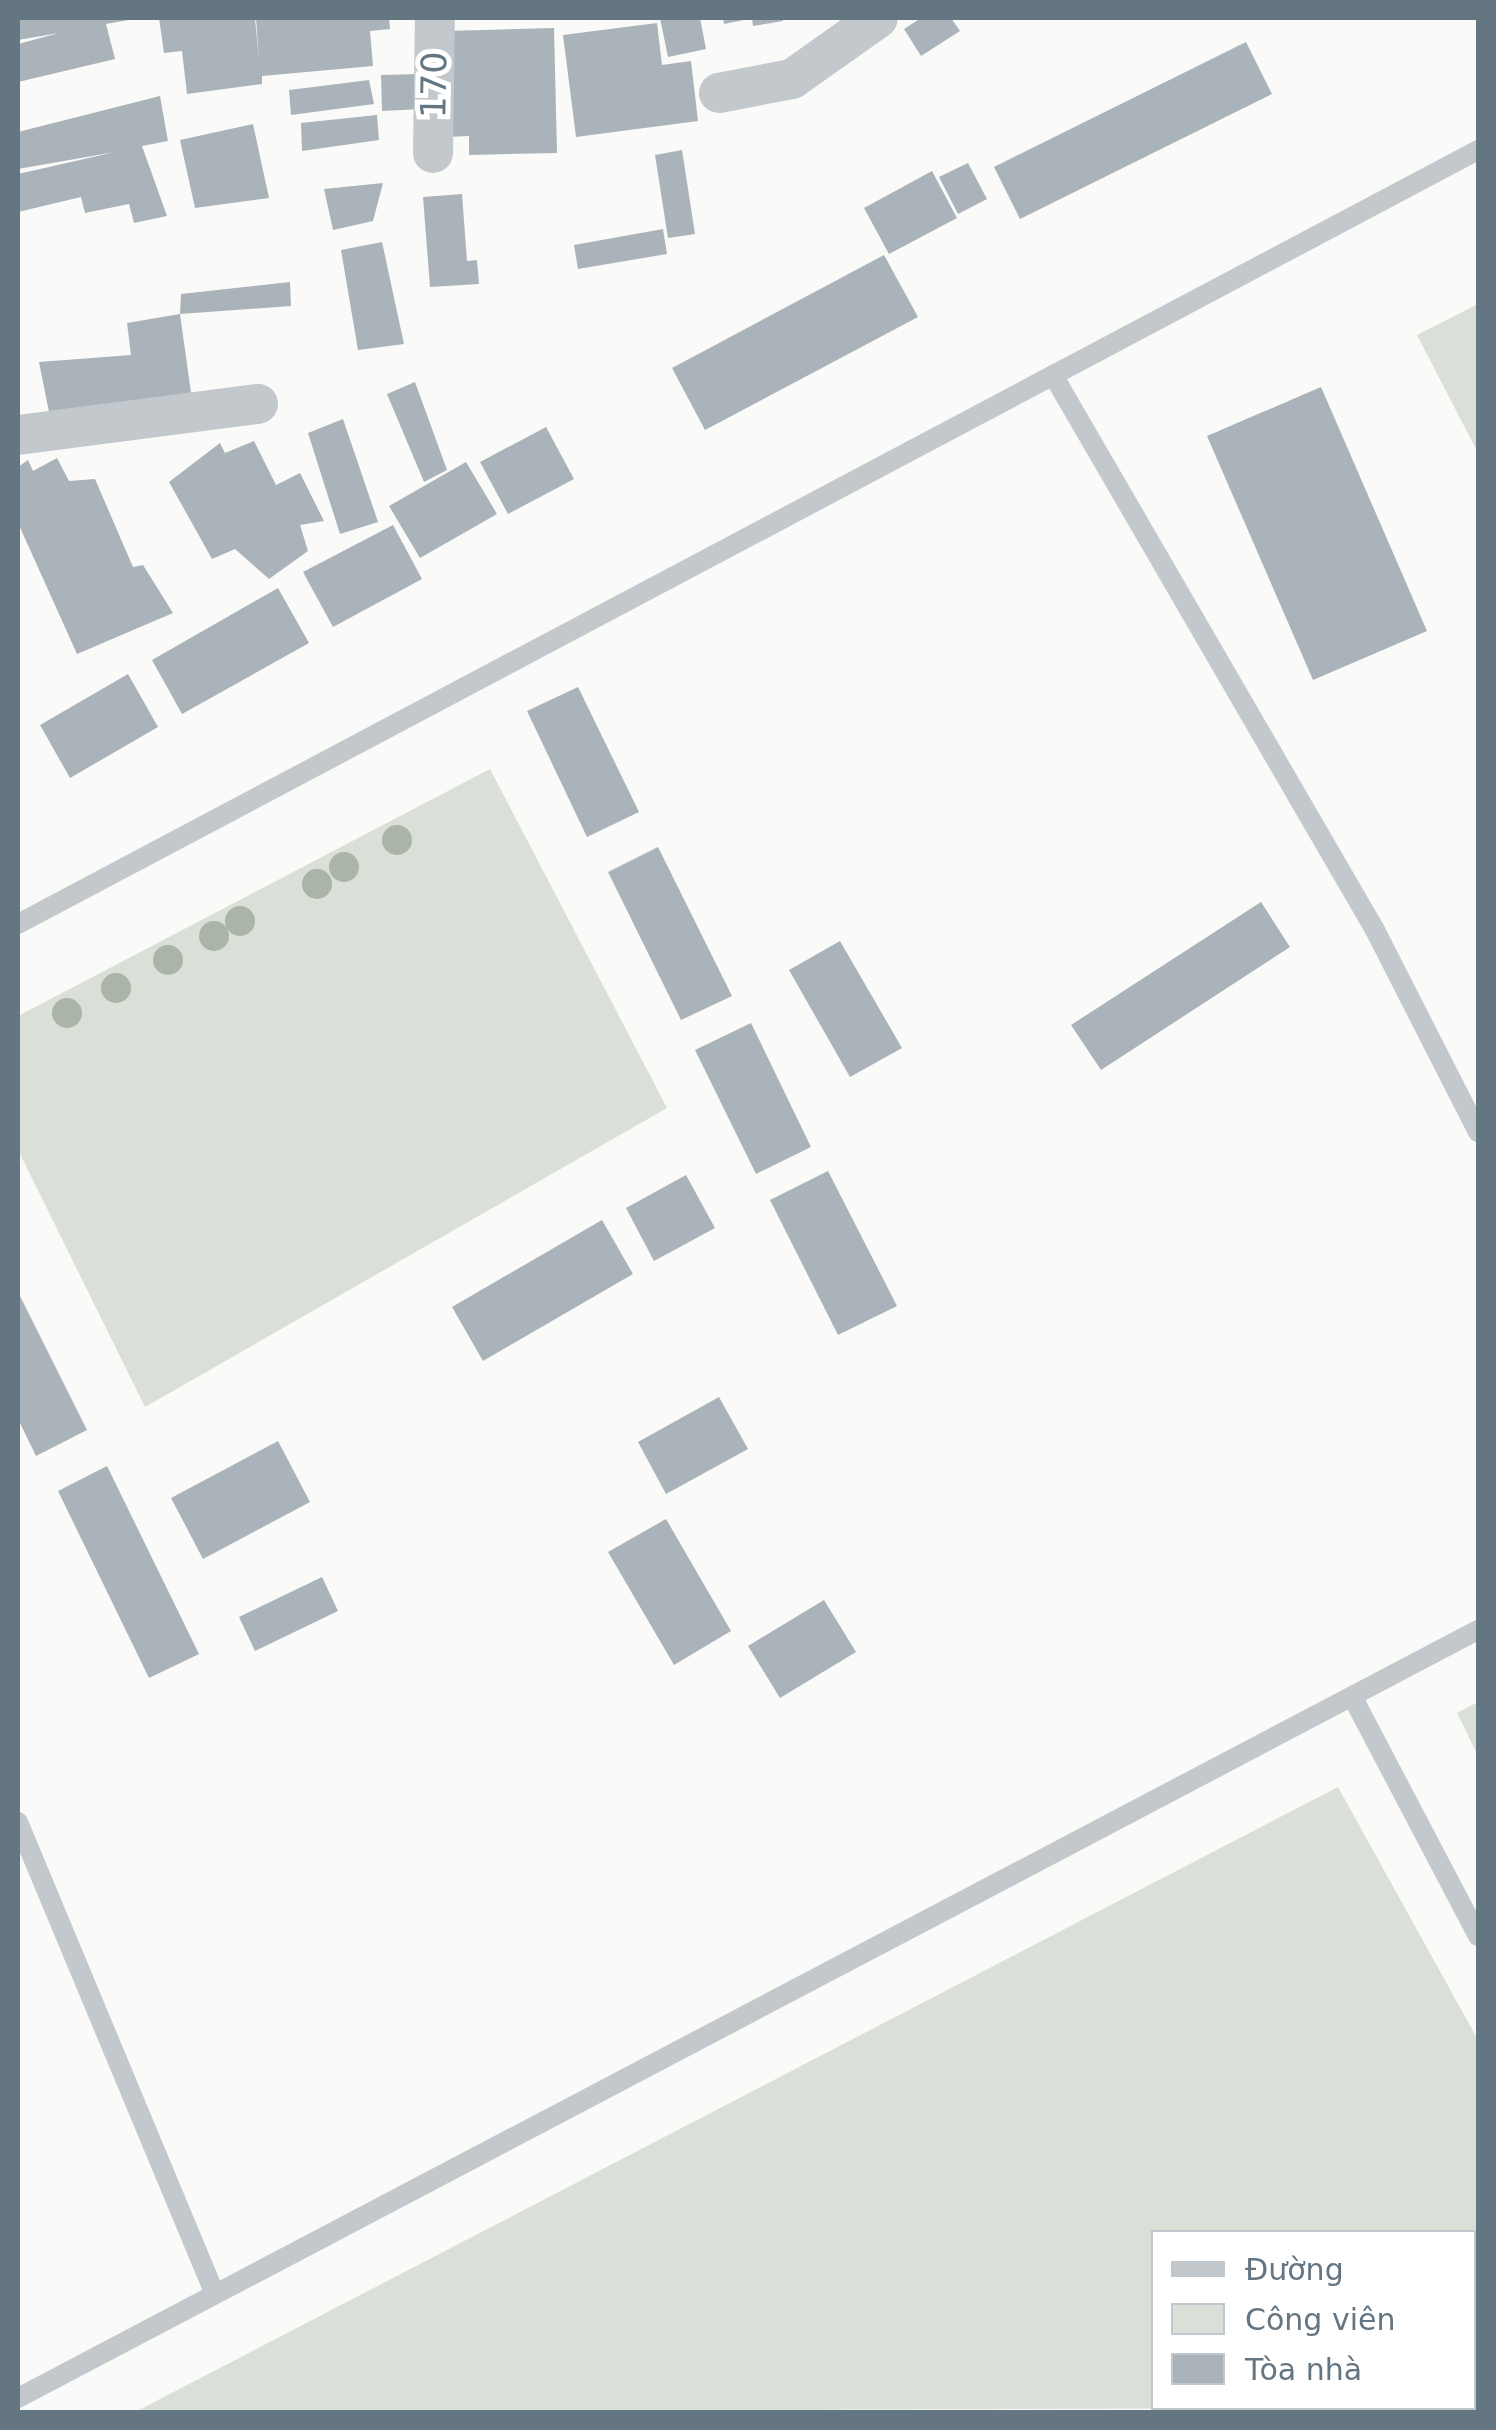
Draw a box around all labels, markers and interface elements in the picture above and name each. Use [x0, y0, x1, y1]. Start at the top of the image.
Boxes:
street label: 170 [412, 51, 456, 119]
legend [1151, 2230, 1476, 2410]
text: Đường [1245, 2252, 1344, 2287]
text: Công viên [1245, 2302, 1395, 2337]
text: Tòa nhà [1245, 2352, 1362, 2387]

